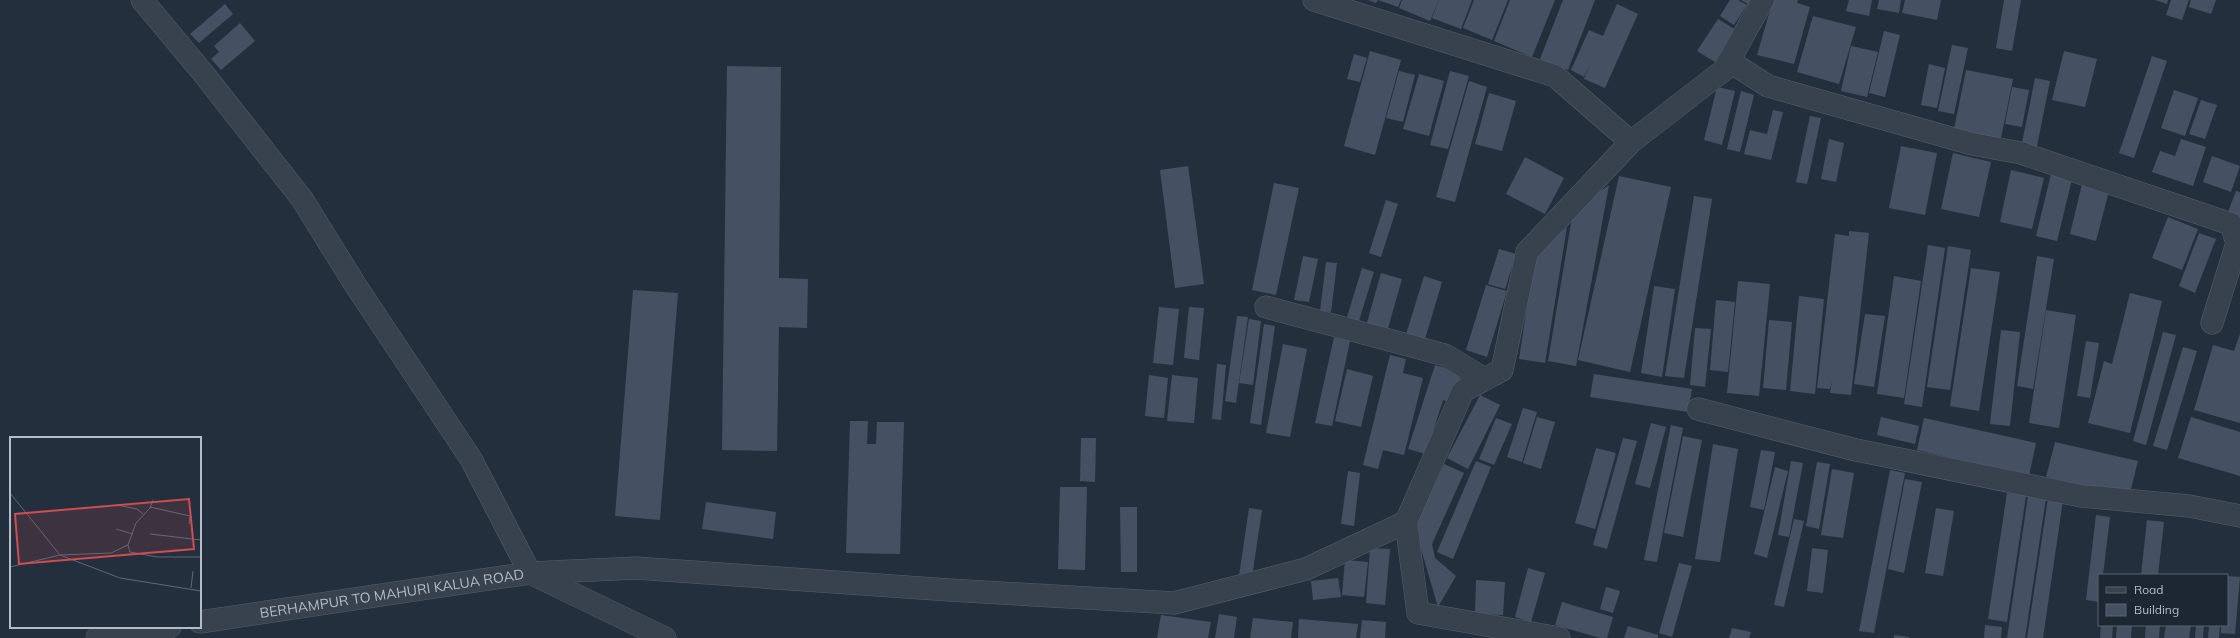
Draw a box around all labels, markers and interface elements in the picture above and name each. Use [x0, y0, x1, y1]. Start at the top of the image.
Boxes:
inset map [10, 437, 201, 628]
street label: BERHAMPUR TO MAHURI KALUA ROAD [259, 565, 525, 622]
legend [2098, 574, 2228, 626]
text: Road [2134, 582, 2163, 597]
text: Building [2134, 602, 2179, 617]

